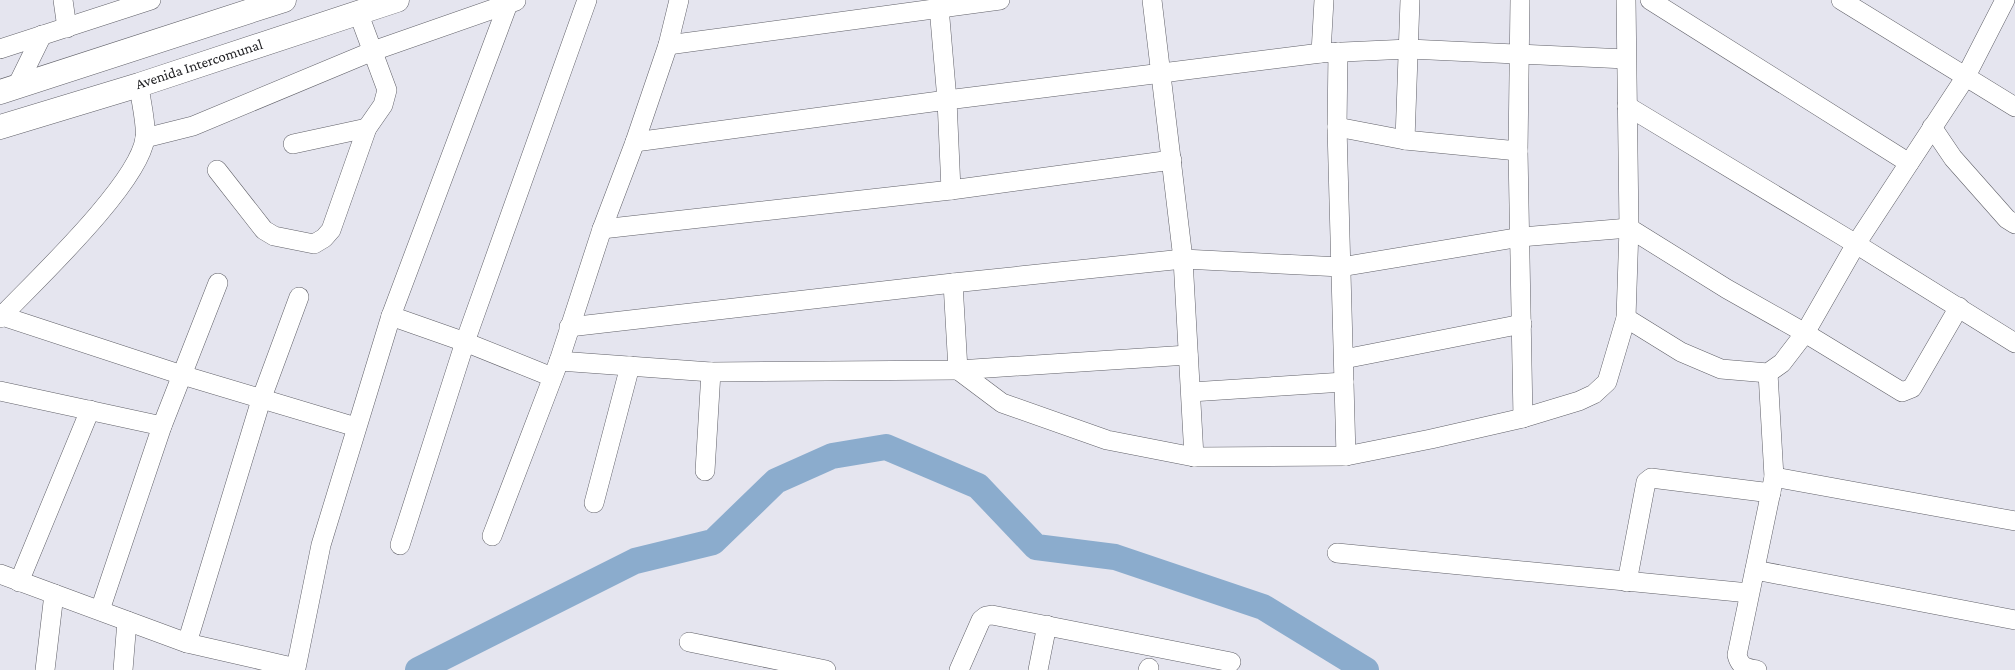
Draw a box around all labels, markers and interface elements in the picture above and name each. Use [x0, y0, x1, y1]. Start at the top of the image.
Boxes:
street label: Avenida Intercomunal [133, 36, 265, 92]

